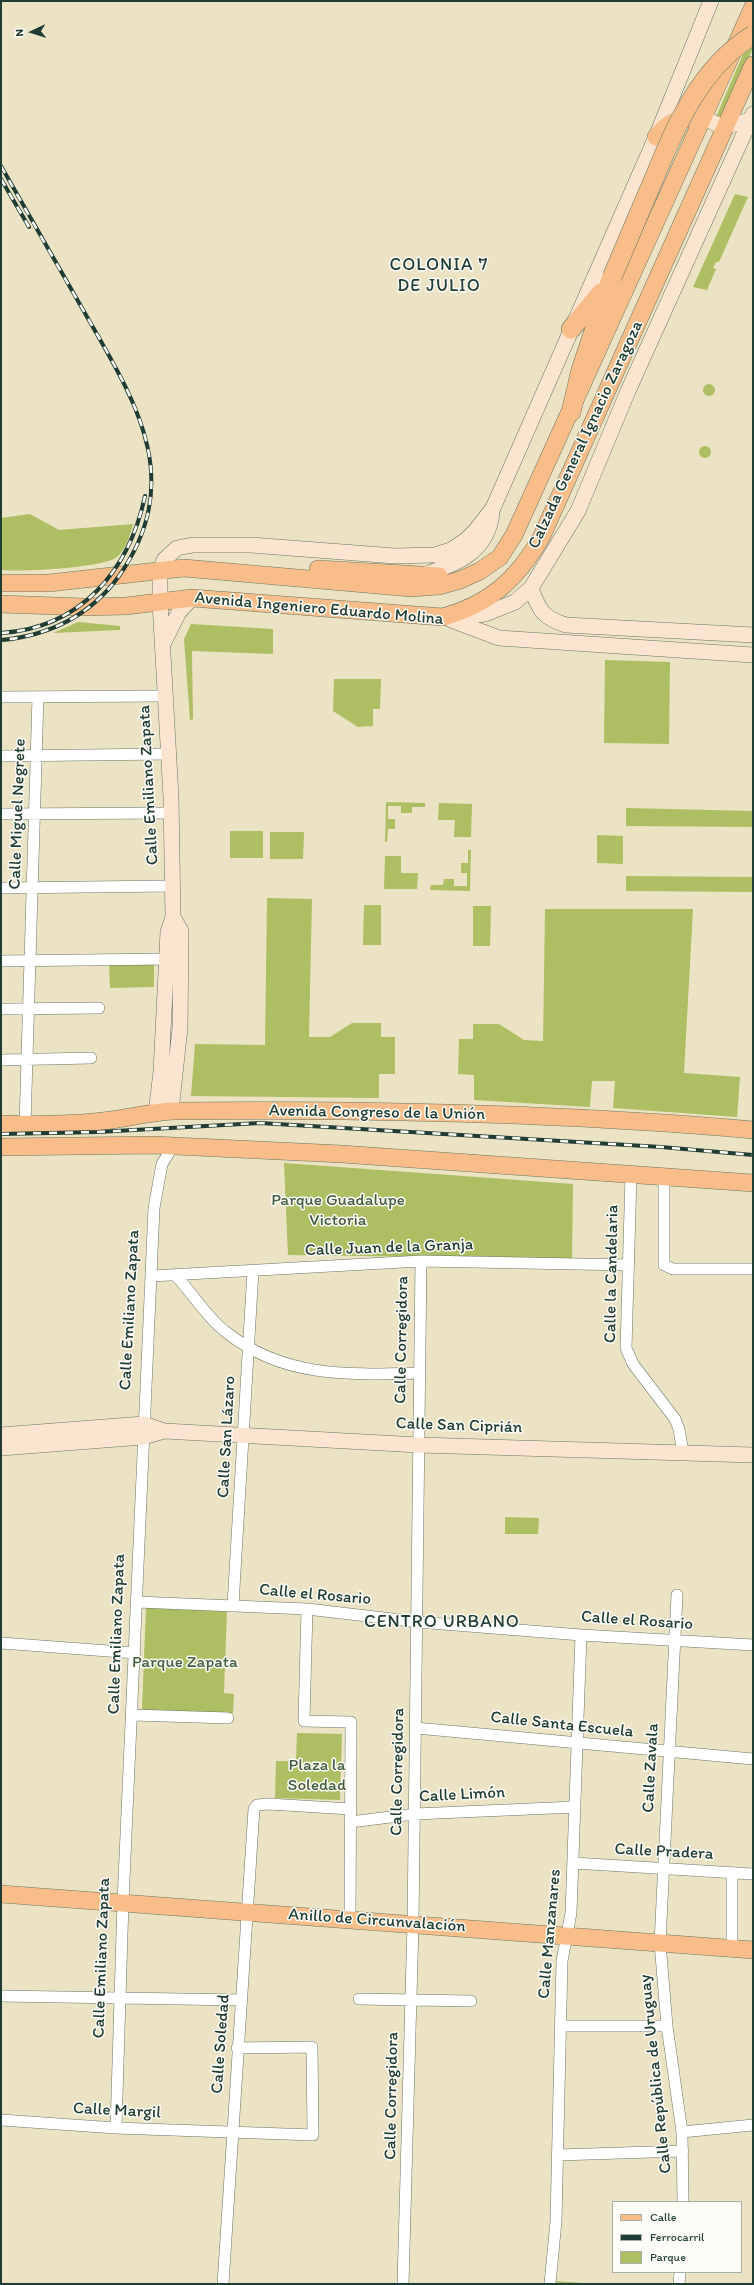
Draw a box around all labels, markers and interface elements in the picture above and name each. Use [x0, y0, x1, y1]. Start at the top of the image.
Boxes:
north arrow [12, 12, 52, 52]
text: N [13, 29, 26, 37]
district label: COLONIA 7 DE JULIO [389, 254, 489, 296]
street label: Calzada General Ignacio Zaragoza [524, 318, 648, 552]
street label: Avenida Ingeniero Eduardo Molina [194, 588, 444, 630]
street label: Calle Emiliano Zapata [135, 704, 163, 866]
street label: Calle Miguel Negrete [5, 738, 31, 890]
street label: Avenida Congreso de la Unión [269, 1101, 485, 1125]
park label: Parque Guadalupe Victoria [271, 1191, 405, 1231]
street label: Calle la Candelaria [601, 1205, 623, 1343]
street label: Calle Emiliano Zapata [116, 1229, 144, 1391]
street label: Calle Juan de la Granja [305, 1235, 473, 1261]
street label: Calle Corregidora [391, 1276, 413, 1404]
street label: Calle San Lázaro [214, 1375, 240, 1499]
street label: Calle San Ciprián [395, 1414, 523, 1438]
street label: Calle Emiliano Zapata [104, 1553, 130, 1715]
street label: Calle el Rosario [258, 1580, 372, 1610]
street label: Calle el Rosario [580, 1607, 694, 1635]
district label: CENTRO URBANO [364, 1611, 520, 1633]
park label: Parque Zapata [132, 1653, 238, 1673]
street label: Calle Santa Escuela [489, 1707, 635, 1743]
street label: Calle Corregidora [387, 1708, 409, 1836]
street label: Calle Zavala [638, 1723, 664, 1813]
park label: Plaza la Soledad [288, 1756, 346, 1796]
street label: Calle Limón [418, 1783, 506, 1807]
street label: Calle Pradera [614, 1839, 714, 1865]
street label: Calle Manzanares [534, 1868, 566, 2000]
street label: Calle Emiliano Zapata [89, 1877, 115, 2039]
street label: Anillo de Circunvalación [288, 1905, 466, 1937]
street label: Calle República de Uruguay [635, 1973, 677, 2175]
street label: Calle Soledad [207, 1994, 235, 2094]
street label: Calle Corregidora [381, 2032, 403, 2160]
street label: Calle Margil [72, 2099, 162, 2123]
legend [612, 2201, 742, 2273]
text: Calle [650, 2210, 676, 2224]
text: Ferrocarril [650, 2230, 705, 2244]
text: Parque [650, 2250, 686, 2264]

